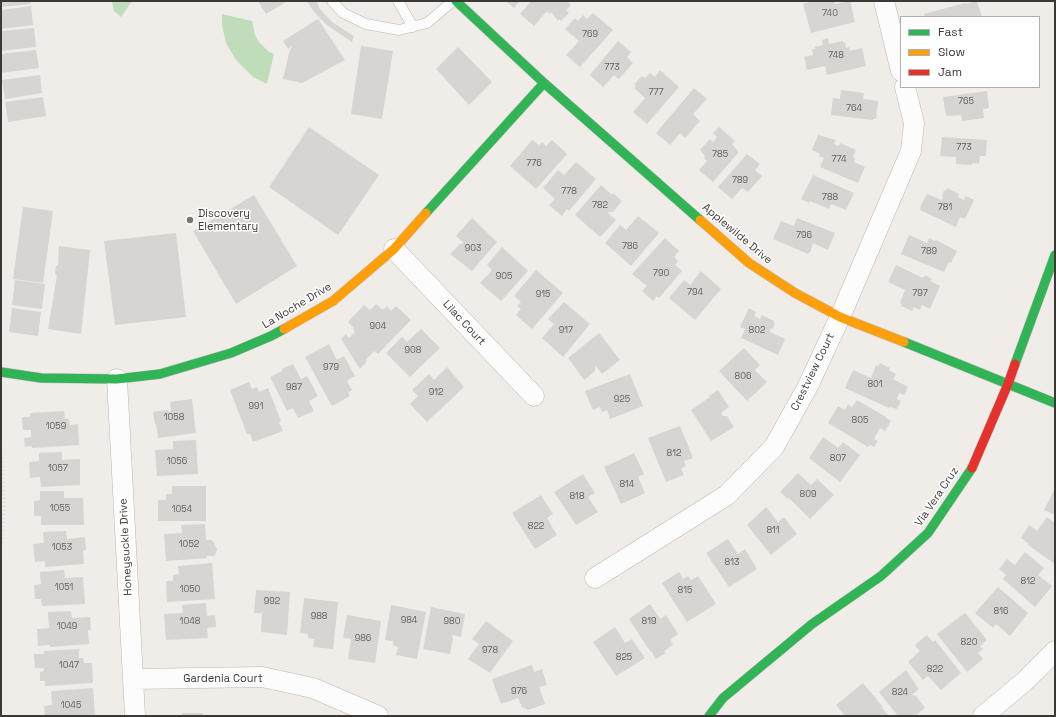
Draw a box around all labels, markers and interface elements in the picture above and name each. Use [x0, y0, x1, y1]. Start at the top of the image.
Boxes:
house number: 740 [822, 9, 838, 19]
legend [900, 16, 1040, 88]
text: Fast [938, 24, 963, 40]
house number: 769 [582, 30, 598, 40]
text: Slow [938, 44, 965, 60]
house number: 748 [828, 51, 844, 61]
house number: 773 [604, 63, 620, 73]
text: Jam [938, 64, 962, 80]
house number: 777 [648, 88, 664, 98]
house number: 765 [958, 97, 974, 107]
house number: 764 [846, 104, 862, 114]
house number: 773 [956, 143, 972, 153]
house number: 785 [712, 150, 728, 160]
house number: 774 [831, 155, 847, 165]
house number: 776 [526, 159, 542, 169]
house number: 789 [732, 176, 748, 186]
house number: 778 [561, 187, 577, 197]
house number: 788 [822, 193, 838, 203]
house number: 782 [592, 201, 608, 211]
street label: Applewilde Drive [699, 201, 775, 267]
house number: 781 [938, 203, 952, 213]
place label: Discovery Elementary [198, 207, 258, 233]
marker: Discovery Elementary [185, 215, 195, 225]
house number: 796 [796, 231, 812, 241]
house number: 786 [622, 242, 638, 252]
house number: 903 [465, 244, 481, 254]
house number: 789 [921, 247, 937, 257]
house number: 790 [653, 269, 669, 279]
house number: 905 [496, 272, 512, 282]
street label: La Noche Drive [260, 280, 334, 332]
house number: 794 [687, 288, 703, 298]
house number: 797 [912, 289, 928, 299]
house number: 915 [536, 290, 550, 300]
street label: Lilac Court [440, 298, 488, 348]
house number: 904 [370, 322, 386, 332]
house number: 917 [559, 326, 573, 336]
house number: 802 [749, 326, 765, 336]
street label: Crestview Court [788, 331, 838, 413]
house number: 908 [405, 346, 421, 356]
house number: 979 [323, 363, 339, 373]
house number: 806 [735, 372, 751, 382]
house number: 801 [867, 380, 883, 390]
house number: 987 [286, 383, 302, 393]
house number: 912 [429, 388, 443, 398]
house number: 925 [614, 395, 630, 405]
house number: 991 [249, 402, 263, 412]
house number: 1058 [164, 413, 184, 423]
house number: 805 [852, 416, 868, 426]
house number: 1059 [46, 422, 66, 432]
house number: 812 [667, 449, 681, 459]
house number: 807 [830, 454, 846, 464]
house number: 1056 [167, 457, 187, 467]
house number: 1057 [48, 464, 68, 474]
street label: Via Vera Cruz [912, 465, 962, 529]
house number: 814 [620, 480, 634, 490]
house number: 809 [800, 490, 816, 500]
house number: 818 [570, 492, 584, 502]
street label: Honeysuckle Drive [117, 498, 135, 596]
house number: 1055 [50, 504, 70, 514]
house number: 1054 [172, 505, 192, 515]
house number: 822 [528, 522, 544, 532]
house number: 811 [766, 526, 780, 536]
house number: 1052 [179, 540, 199, 550]
house number: 1053 [52, 543, 72, 553]
house number: 813 [725, 558, 739, 568]
house number: 812 [1021, 577, 1035, 587]
house number: 1051 [55, 583, 73, 593]
house number: 1050 [180, 585, 200, 595]
house number: 815 [678, 586, 692, 596]
house number: 992 [264, 597, 280, 607]
house number: 816 [994, 607, 1008, 617]
house number: 988 [311, 612, 327, 622]
house number: 984 [401, 616, 417, 626]
house number: 1048 [180, 617, 200, 627]
house number: 980 [444, 617, 460, 627]
house number: 819 [642, 617, 656, 627]
house number: 1049 [57, 622, 77, 632]
house number: 986 [355, 634, 371, 644]
house number: 820 [961, 638, 977, 648]
house number: 978 [482, 646, 498, 656]
house number: 825 [616, 653, 632, 663]
house number: 1047 [59, 661, 79, 671]
house number: 822 [927, 665, 943, 675]
street label: Gardenia Court [183, 672, 263, 686]
house number: 976 [511, 687, 527, 697]
house number: 824 [892, 688, 908, 698]
house number: 1045 [61, 701, 81, 711]

